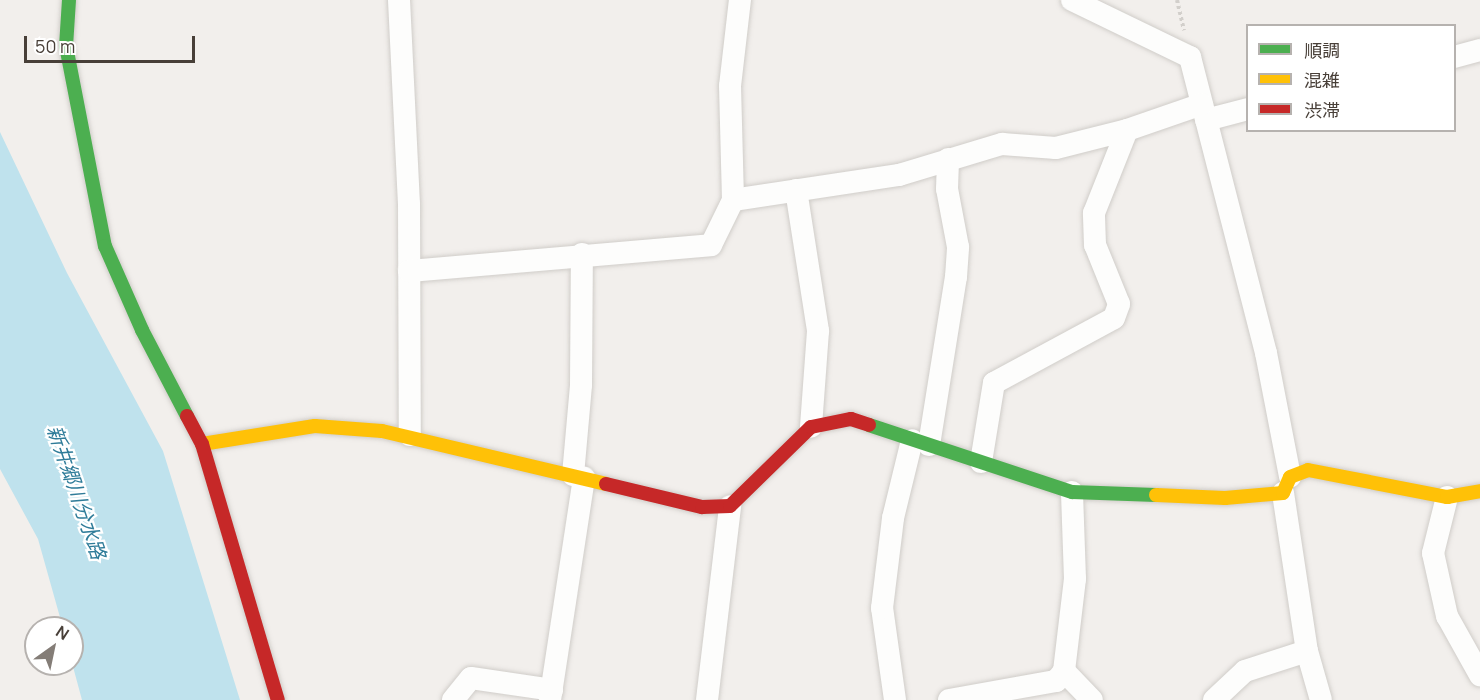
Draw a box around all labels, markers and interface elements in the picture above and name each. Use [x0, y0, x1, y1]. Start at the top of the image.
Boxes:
scale bar [27, 24, 198, 62]
legend [1246, 24, 1456, 132]
text: 50 m [35, 34, 75, 58]
text: 順調 [1304, 38, 1340, 62]
text: 混雑 [1304, 68, 1340, 92]
text: 渋滞 [1304, 98, 1340, 122]
water label: 新井郷川分水路 [43, 422, 111, 562]
north arrow [24, 616, 84, 676]
text: N [52, 620, 74, 645]

